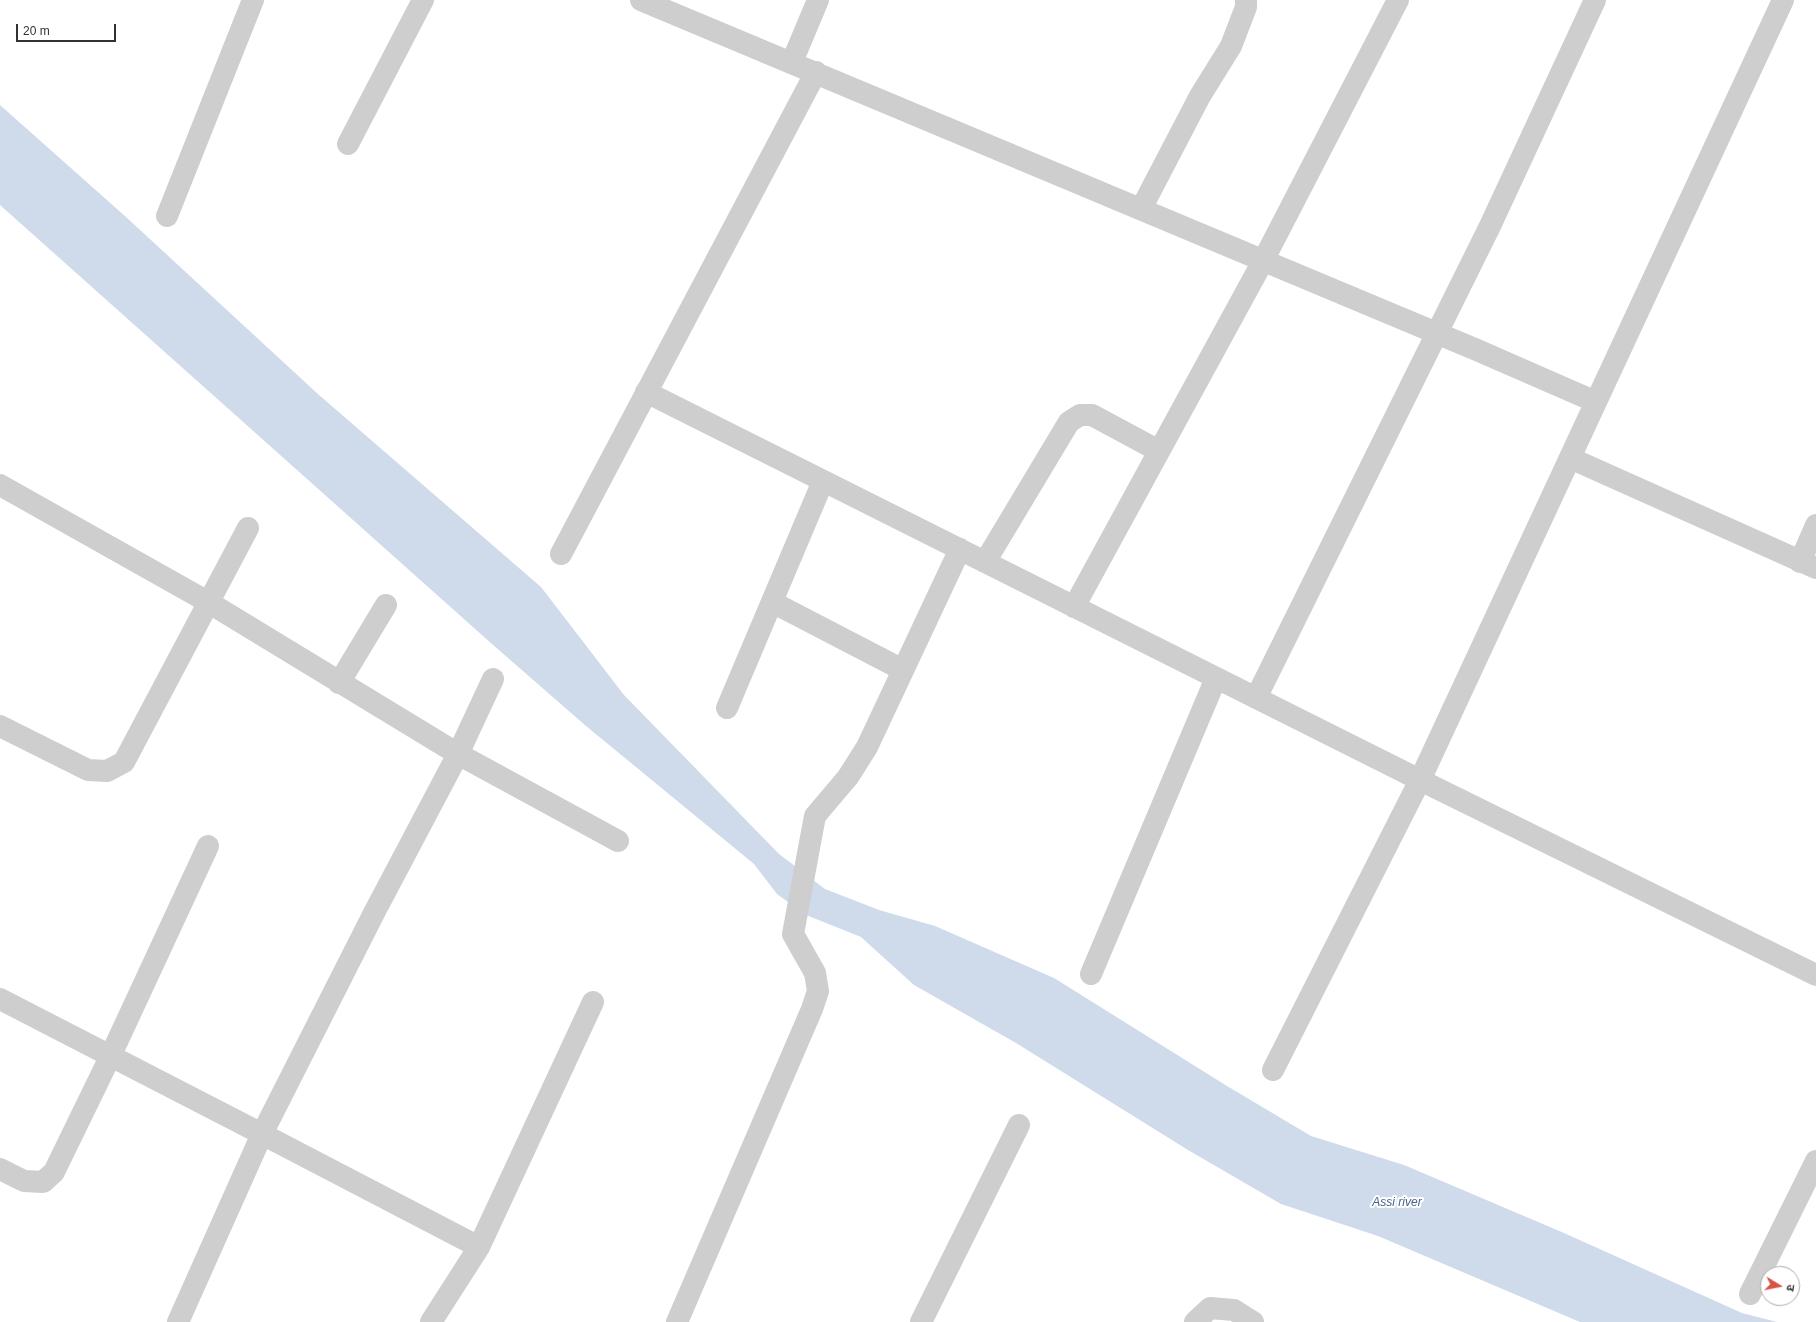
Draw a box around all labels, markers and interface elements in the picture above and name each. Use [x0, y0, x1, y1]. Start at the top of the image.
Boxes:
scale bar [18, 16, 118, 42]
text: 20 m [23, 24, 50, 38]
water label: Assi river [1372, 1196, 1422, 1210]
north arrow [1760, 1266, 1800, 1306]
text: उ [1784, 1284, 1797, 1292]

